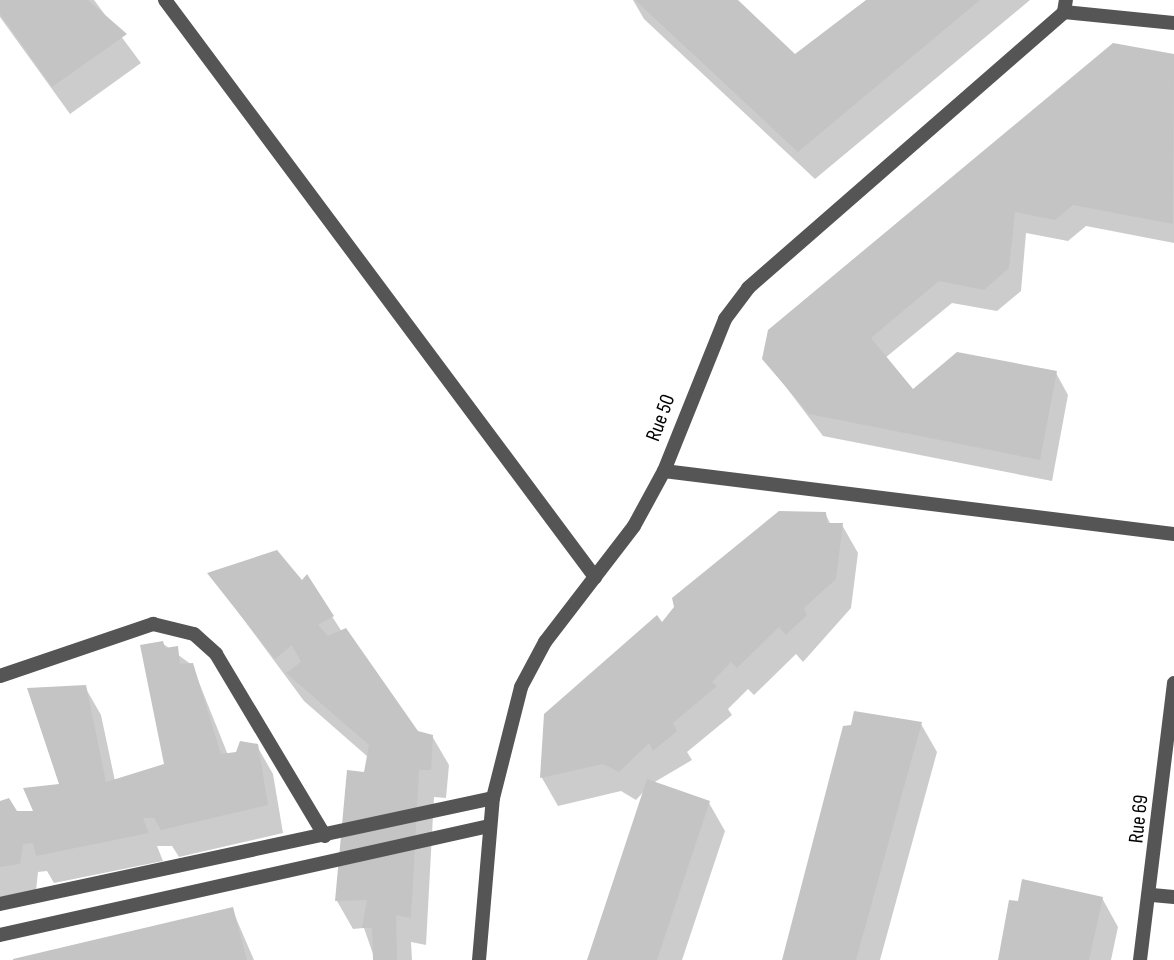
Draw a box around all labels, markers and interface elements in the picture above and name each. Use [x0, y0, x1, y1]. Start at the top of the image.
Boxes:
street label: Rue 50 [641, 391, 681, 445]
street label: Rue 69 [1124, 793, 1154, 845]

